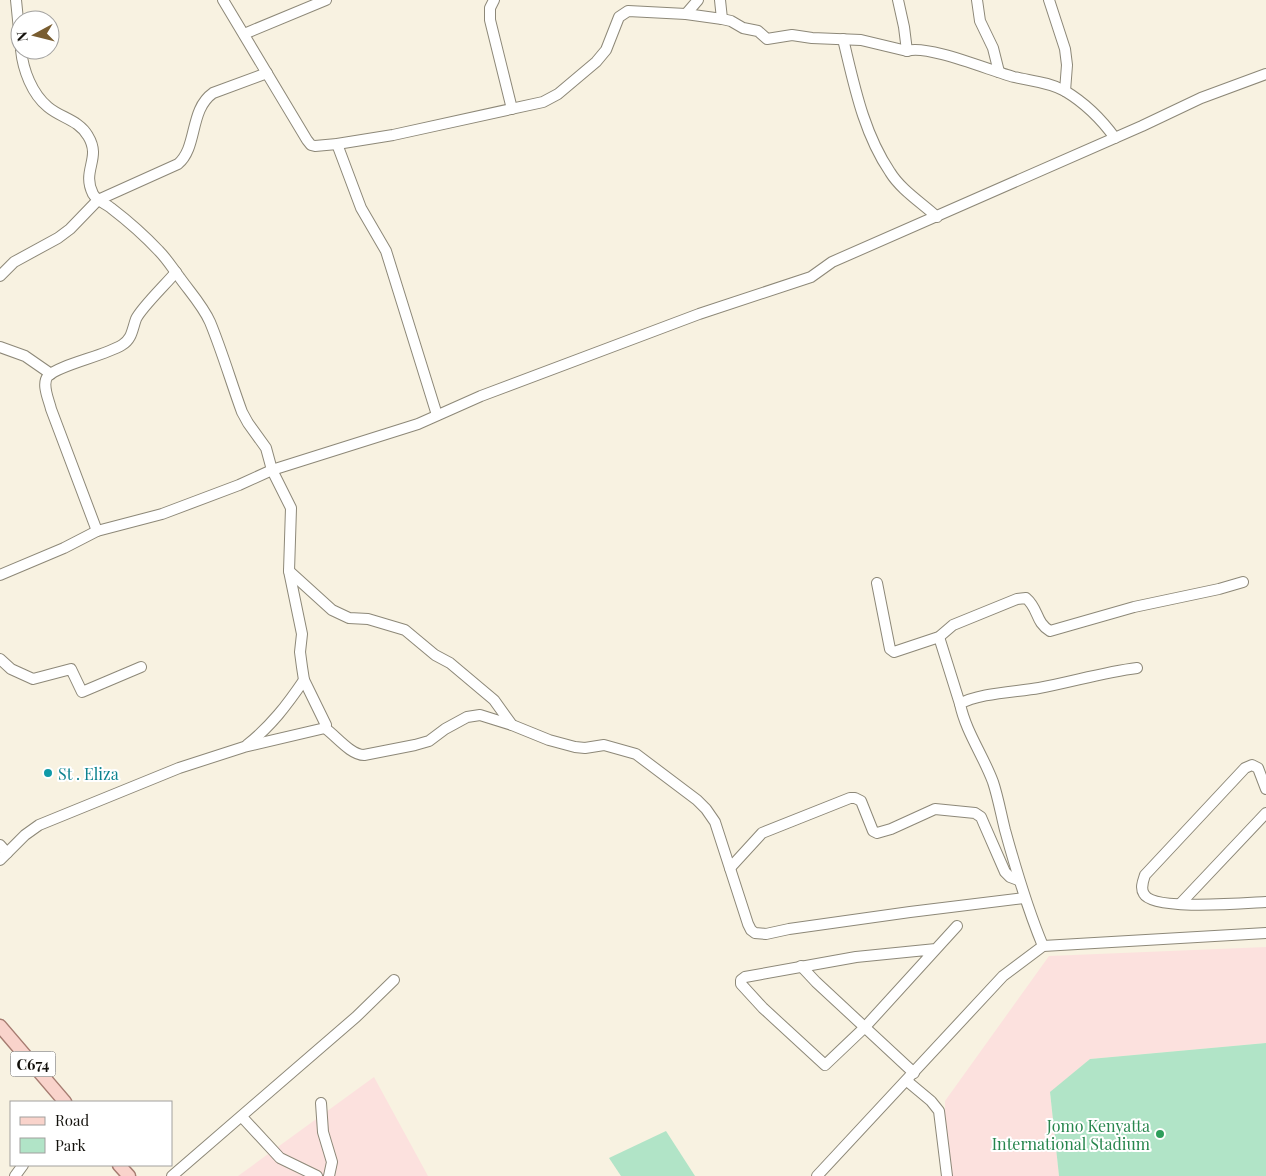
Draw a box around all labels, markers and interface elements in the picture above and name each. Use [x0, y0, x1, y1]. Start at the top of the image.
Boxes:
north arrow [10, 10, 60, 60]
text: N [12, 30, 32, 43]
place label: St . Eliza [58, 763, 119, 784]
marker: St . Eliza [42, 767, 54, 779]
road number: C674 [10, 1052, 56, 1076]
legend [10, 1101, 172, 1166]
text: Road [55, 1110, 89, 1130]
place label: Jomo Kenyatta International Stadium [992, 1115, 1150, 1154]
marker: Jomo Kenyatta International Stadium [1154, 1128, 1166, 1140]
text: Park [55, 1135, 87, 1155]

